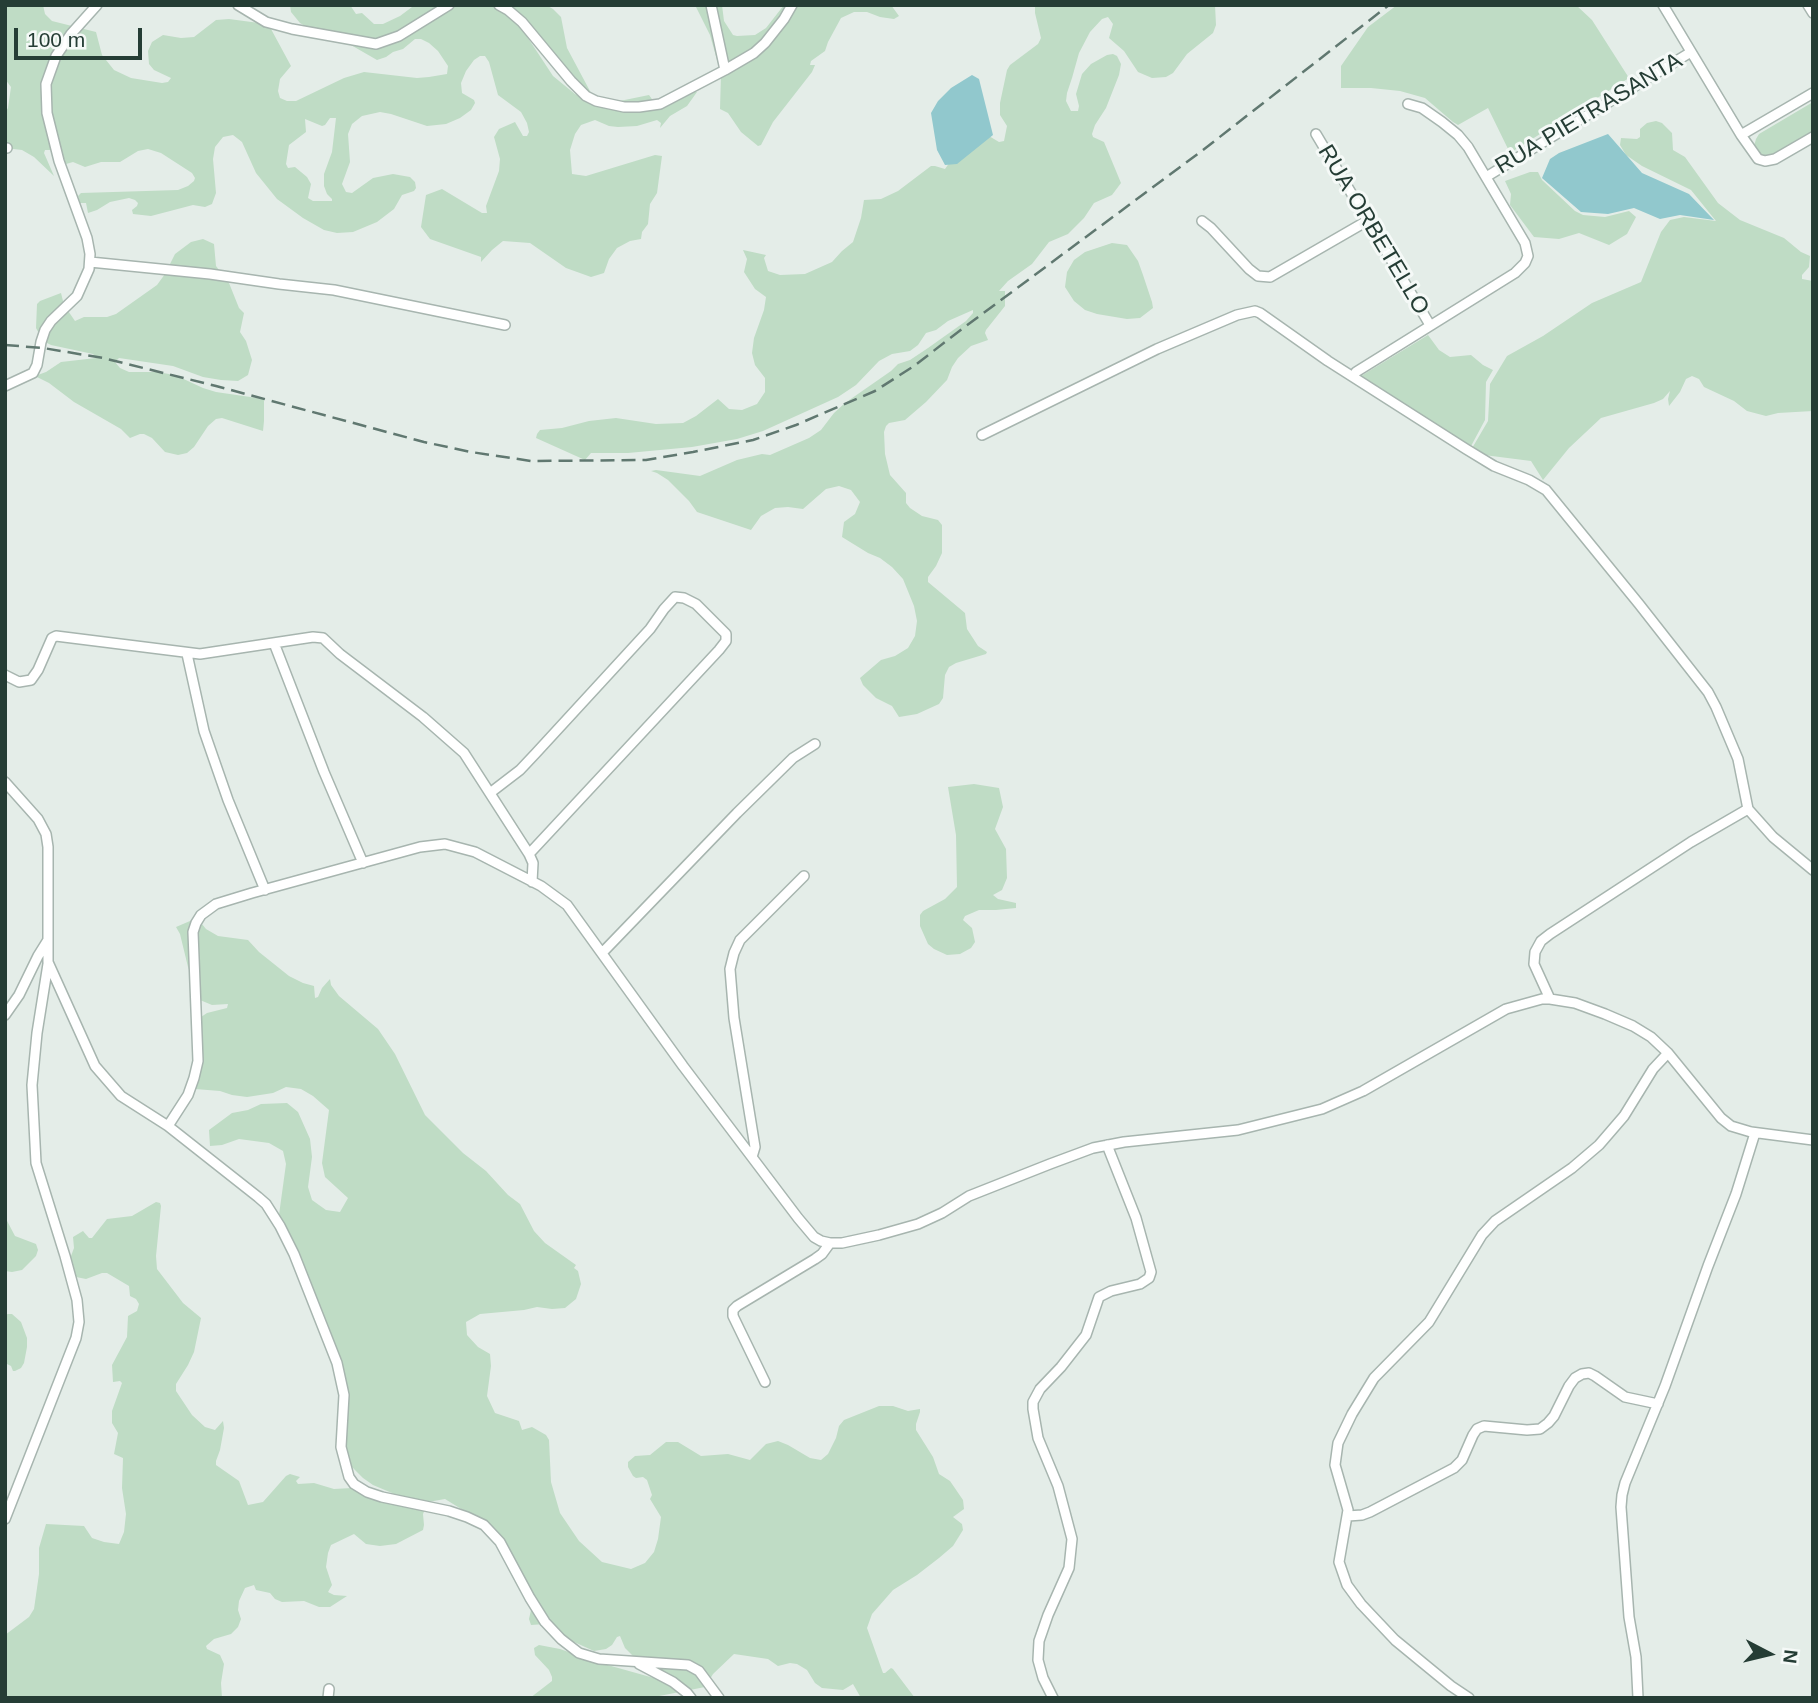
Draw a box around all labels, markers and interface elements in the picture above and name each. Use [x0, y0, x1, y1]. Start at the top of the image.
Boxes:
scale bar [18, 14, 145, 58]
text: 100 m [27, 28, 85, 51]
street label: RUA PIETRASANTA [1491, 47, 1687, 181]
street label: RUA ORBETELLO [1311, 140, 1435, 320]
north arrow [1734, 1619, 1804, 1689]
text: N [1779, 1649, 1802, 1665]

